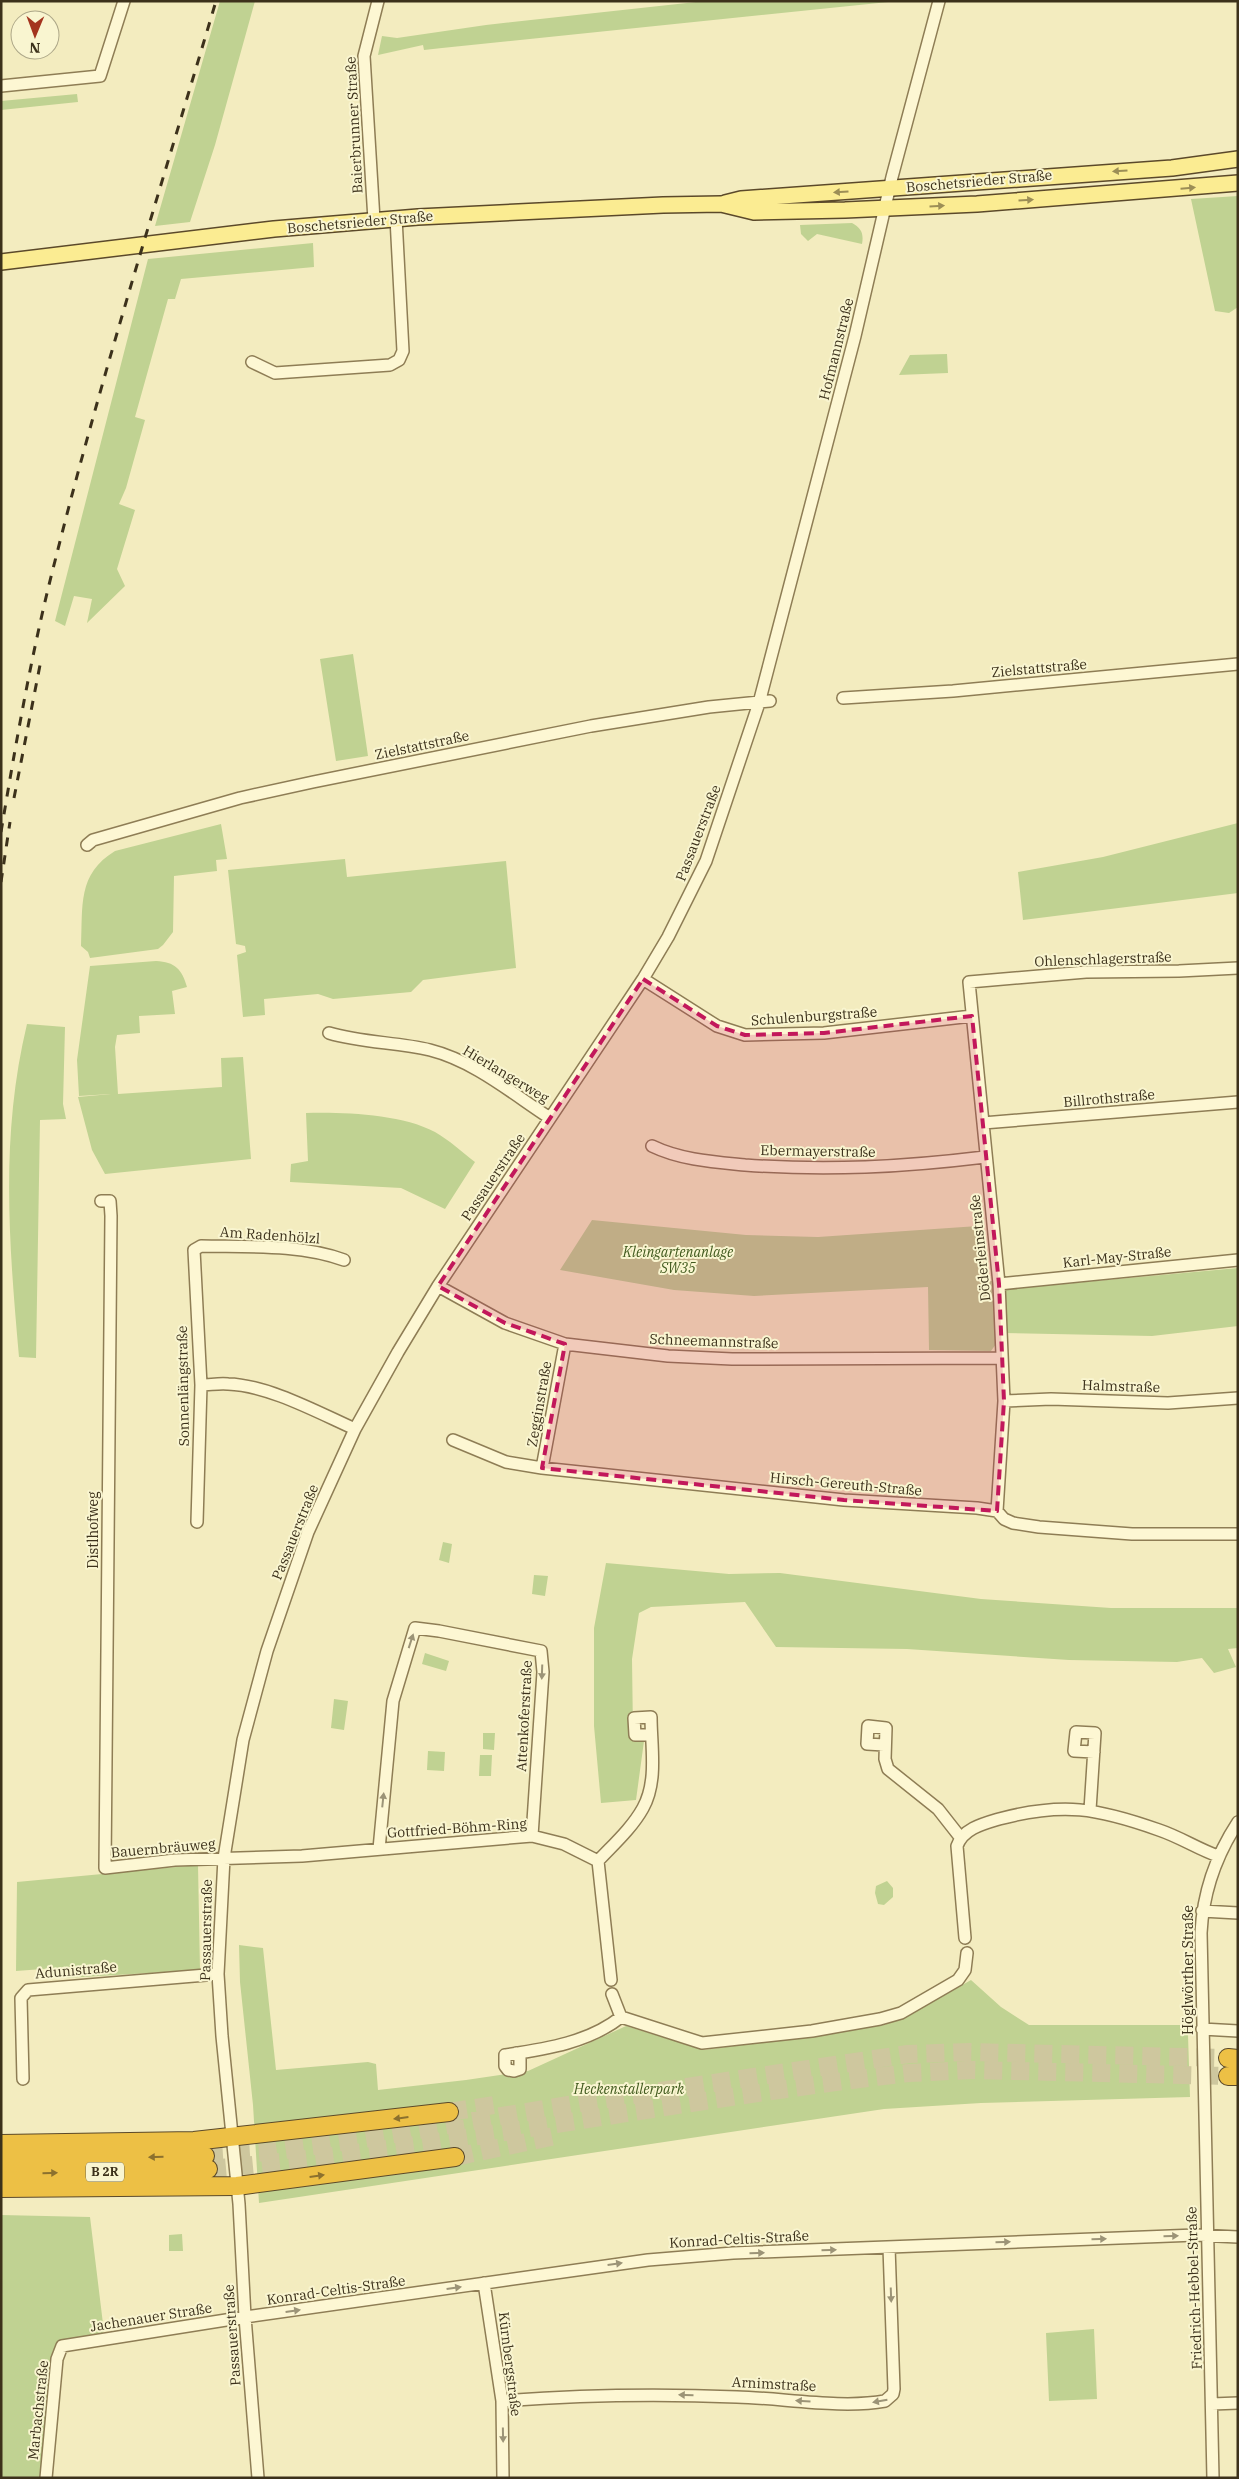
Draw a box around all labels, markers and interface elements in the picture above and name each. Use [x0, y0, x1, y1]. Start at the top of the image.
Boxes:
north arrow [10, 10, 60, 60]
text: N [29, 39, 40, 57]
street label: Baierbrunner Straße [341, 56, 367, 194]
street label: Boschetsrieder Straße [905, 166, 1053, 196]
one-way arrow [1111, 167, 1127, 175]
one-way arrow [1180, 183, 1196, 191]
one-way arrow [832, 188, 848, 196]
one-way arrow [1018, 196, 1034, 204]
one-way arrow [930, 201, 946, 209]
street label: Boschetsrieder Straße [286, 207, 434, 237]
street label: Hofmannstraße [815, 296, 857, 402]
street label: Zielstattstraße [990, 655, 1088, 681]
street label: Zielstattstraße [373, 726, 471, 764]
street label: Passauerstraße [671, 782, 725, 884]
street label: Ohlenschlagerstraße [1034, 948, 1172, 970]
street label: Schulenburgstraße [750, 1003, 878, 1029]
street label: Hierlangerweg [460, 1041, 553, 1107]
street label: Billrothstraße [1062, 1085, 1156, 1111]
street label: Passauerstraße [457, 1130, 529, 1224]
street label: Ebermayerstraße [760, 1141, 876, 1161]
street label: Döderleinstraße [965, 1194, 995, 1302]
street label: Am Radenhölzl [219, 1223, 321, 1247]
street label: Karl-May-Straße [1062, 1242, 1172, 1272]
park label: Kleingartenanlage SW35 [622, 1243, 734, 1277]
street label: Sonnenlängstraße [173, 1325, 193, 1447]
street label: Schneemannstraße [649, 1330, 779, 1352]
street label: Zegginstraße [523, 1360, 555, 1448]
street label: Halmstraße [1082, 1376, 1160, 1396]
street label: Hirsch-Gereuth-Straße [769, 1468, 923, 1500]
street label: Passauerstraße [268, 1481, 322, 1583]
street label: Distlhofweg [84, 1491, 102, 1569]
one-way arrow [407, 1633, 415, 1648]
street label: Attenkoferstraße [512, 1660, 536, 1772]
one-way arrow [538, 1664, 546, 1680]
one-way arrow [379, 1792, 387, 1808]
street label: Gottfried-Böhm-Ring [387, 1814, 528, 1842]
street label: Bauernbräuweg [110, 1834, 216, 1862]
street label: Passauerstraße [196, 1879, 216, 1981]
street label: Höglwörther Straße [1179, 1905, 1197, 2035]
street label: Adunistraße [34, 1957, 118, 1983]
park label: Heckenstallerpark [573, 2080, 685, 2098]
one-way arrow [393, 2114, 409, 2122]
one-way arrow [148, 2154, 164, 2162]
road number: B 2R [86, 2162, 124, 2182]
one-way arrow [42, 2169, 58, 2177]
one-way arrow [310, 2172, 326, 2180]
street label: Friedrich-Hebbel-Straße [1182, 2206, 1206, 2370]
street label: Konrad-Celtis-Straße [669, 2226, 809, 2252]
one-way arrow [1164, 2232, 1180, 2240]
one-way arrow [1091, 2235, 1107, 2243]
one-way arrow [995, 2238, 1011, 2246]
one-way arrow [821, 2245, 837, 2253]
one-way arrow [749, 2248, 765, 2256]
one-way arrow [607, 2260, 623, 2268]
street label: Konrad-Celtis-Straße [265, 2271, 407, 2309]
street label: Passauerstraße [219, 2284, 245, 2386]
one-way arrow [446, 2284, 462, 2292]
one-way arrow [887, 2288, 895, 2304]
street label: Jachenauer Straße [89, 2298, 213, 2336]
one-way arrow [285, 2307, 301, 2315]
street label: Kürnbergstraße [495, 2311, 525, 2417]
street label: Marbachstraße [24, 2359, 52, 2461]
street label: Arnimstraße [731, 2373, 817, 2395]
one-way arrow [678, 2391, 694, 2399]
one-way arrow [795, 2396, 811, 2404]
one-way arrow [871, 2397, 887, 2405]
one-way arrow [499, 2427, 507, 2443]

